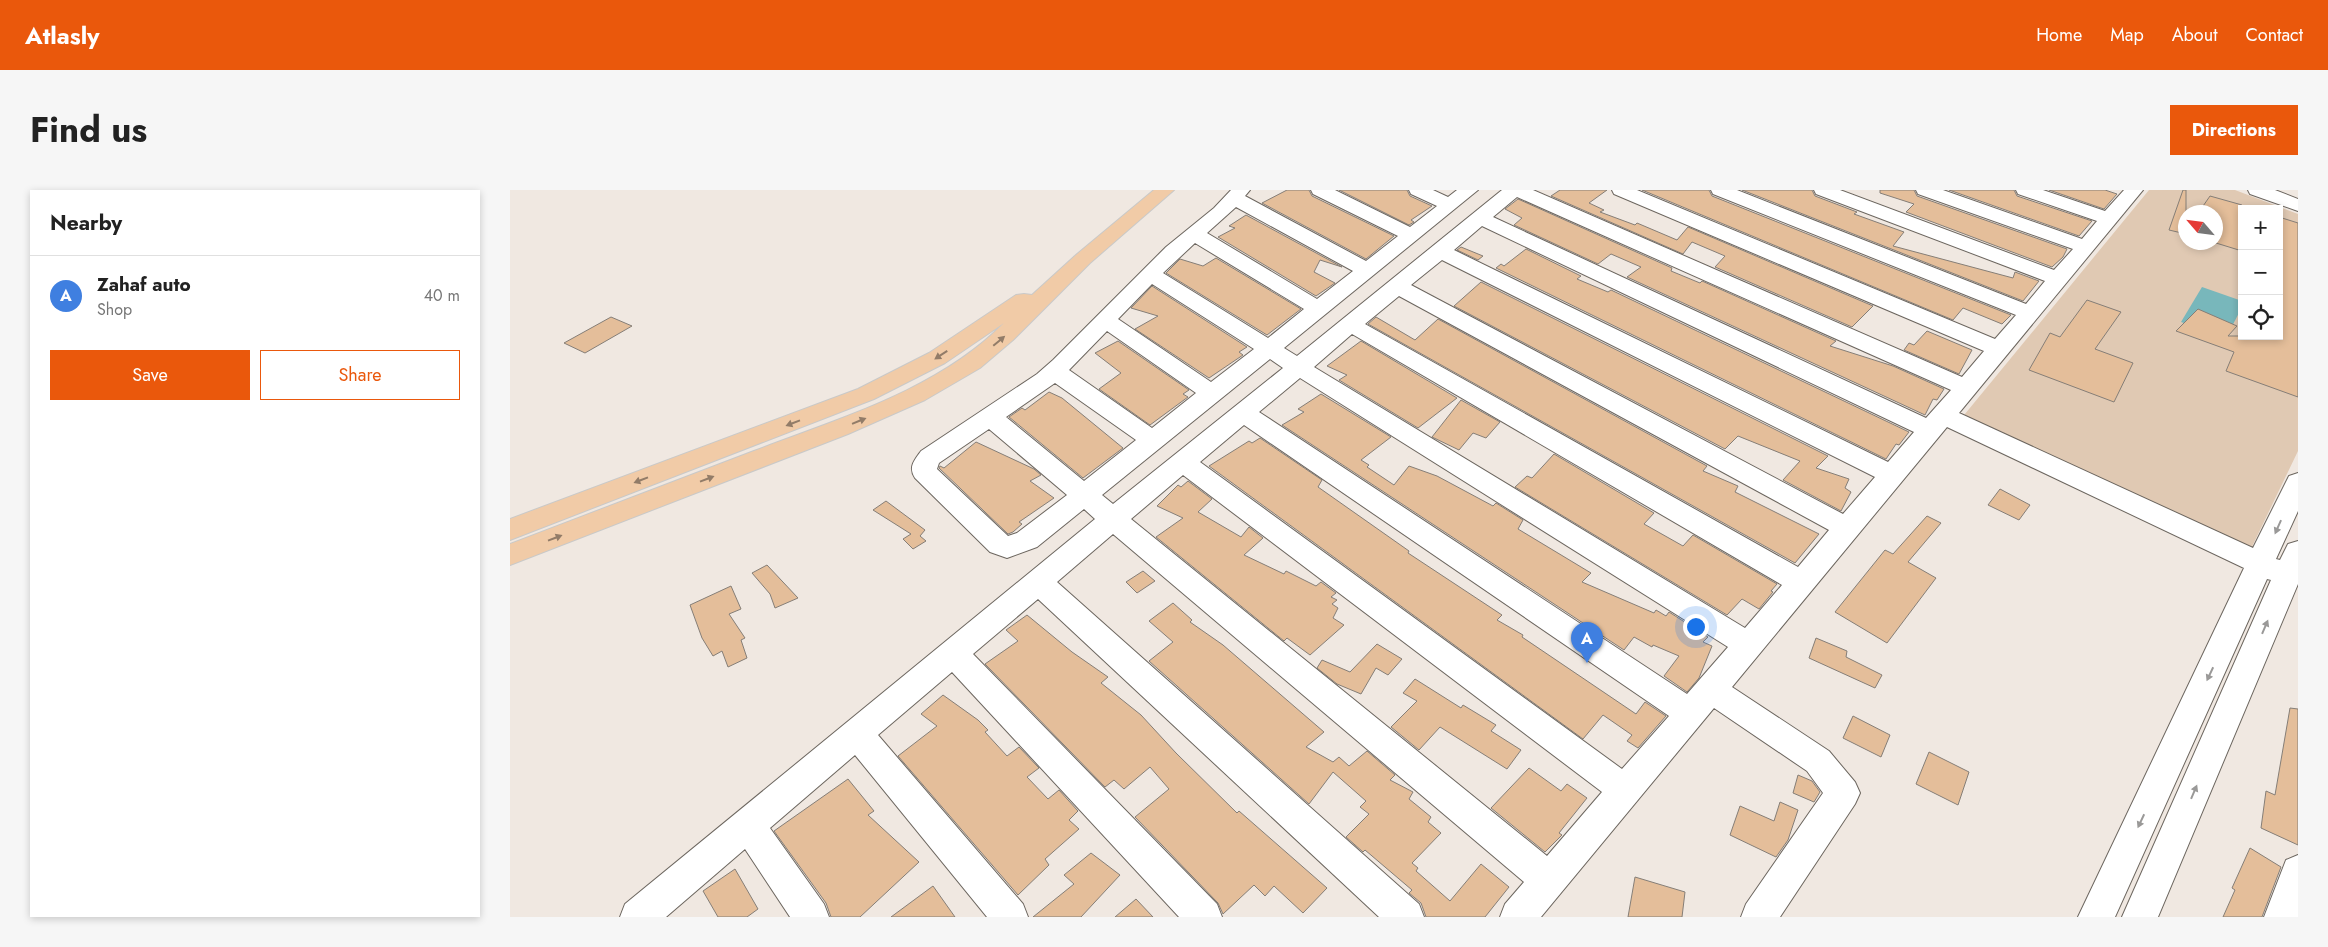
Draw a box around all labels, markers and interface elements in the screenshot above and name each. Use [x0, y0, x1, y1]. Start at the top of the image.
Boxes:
text: Atlasly [25, 18, 100, 53]
text: Home [2036, 22, 2082, 48]
text: Map [2110, 22, 2144, 48]
text: About [2172, 22, 2217, 48]
text: Contact [2245, 22, 2303, 48]
text: Find us [30, 105, 147, 155]
button: Directions [2170, 105, 2298, 155]
north arrow [2178, 205, 2223, 250]
map controls [2238, 205, 2283, 340]
button: + [2238, 205, 2283, 250]
text: Nearby [50, 208, 122, 238]
button: − [2238, 250, 2283, 295]
text: Zahaf auto [97, 271, 191, 298]
text: A [60, 284, 72, 307]
text: 40 m [424, 284, 460, 307]
button: locate [2238, 295, 2283, 340]
text: Shop [97, 298, 132, 321]
one-way arrow [992, 335, 1005, 346]
button: Save [50, 350, 250, 400]
button: Share [260, 350, 460, 400]
one-way arrow [934, 351, 948, 360]
one-way arrow [851, 416, 866, 424]
one-way arrow [786, 420, 801, 427]
one-way arrow [700, 475, 714, 483]
one-way arrow [634, 477, 649, 484]
one-way arrow [2274, 520, 2282, 534]
one-way arrow [548, 534, 563, 541]
your location [1683, 614, 1709, 640]
one-way arrow [2262, 619, 2270, 634]
pin: A [1571, 622, 1603, 663]
one-way arrow [2205, 667, 2213, 681]
one-way arrow [2191, 785, 2199, 799]
one-way arrow [2137, 814, 2145, 828]

